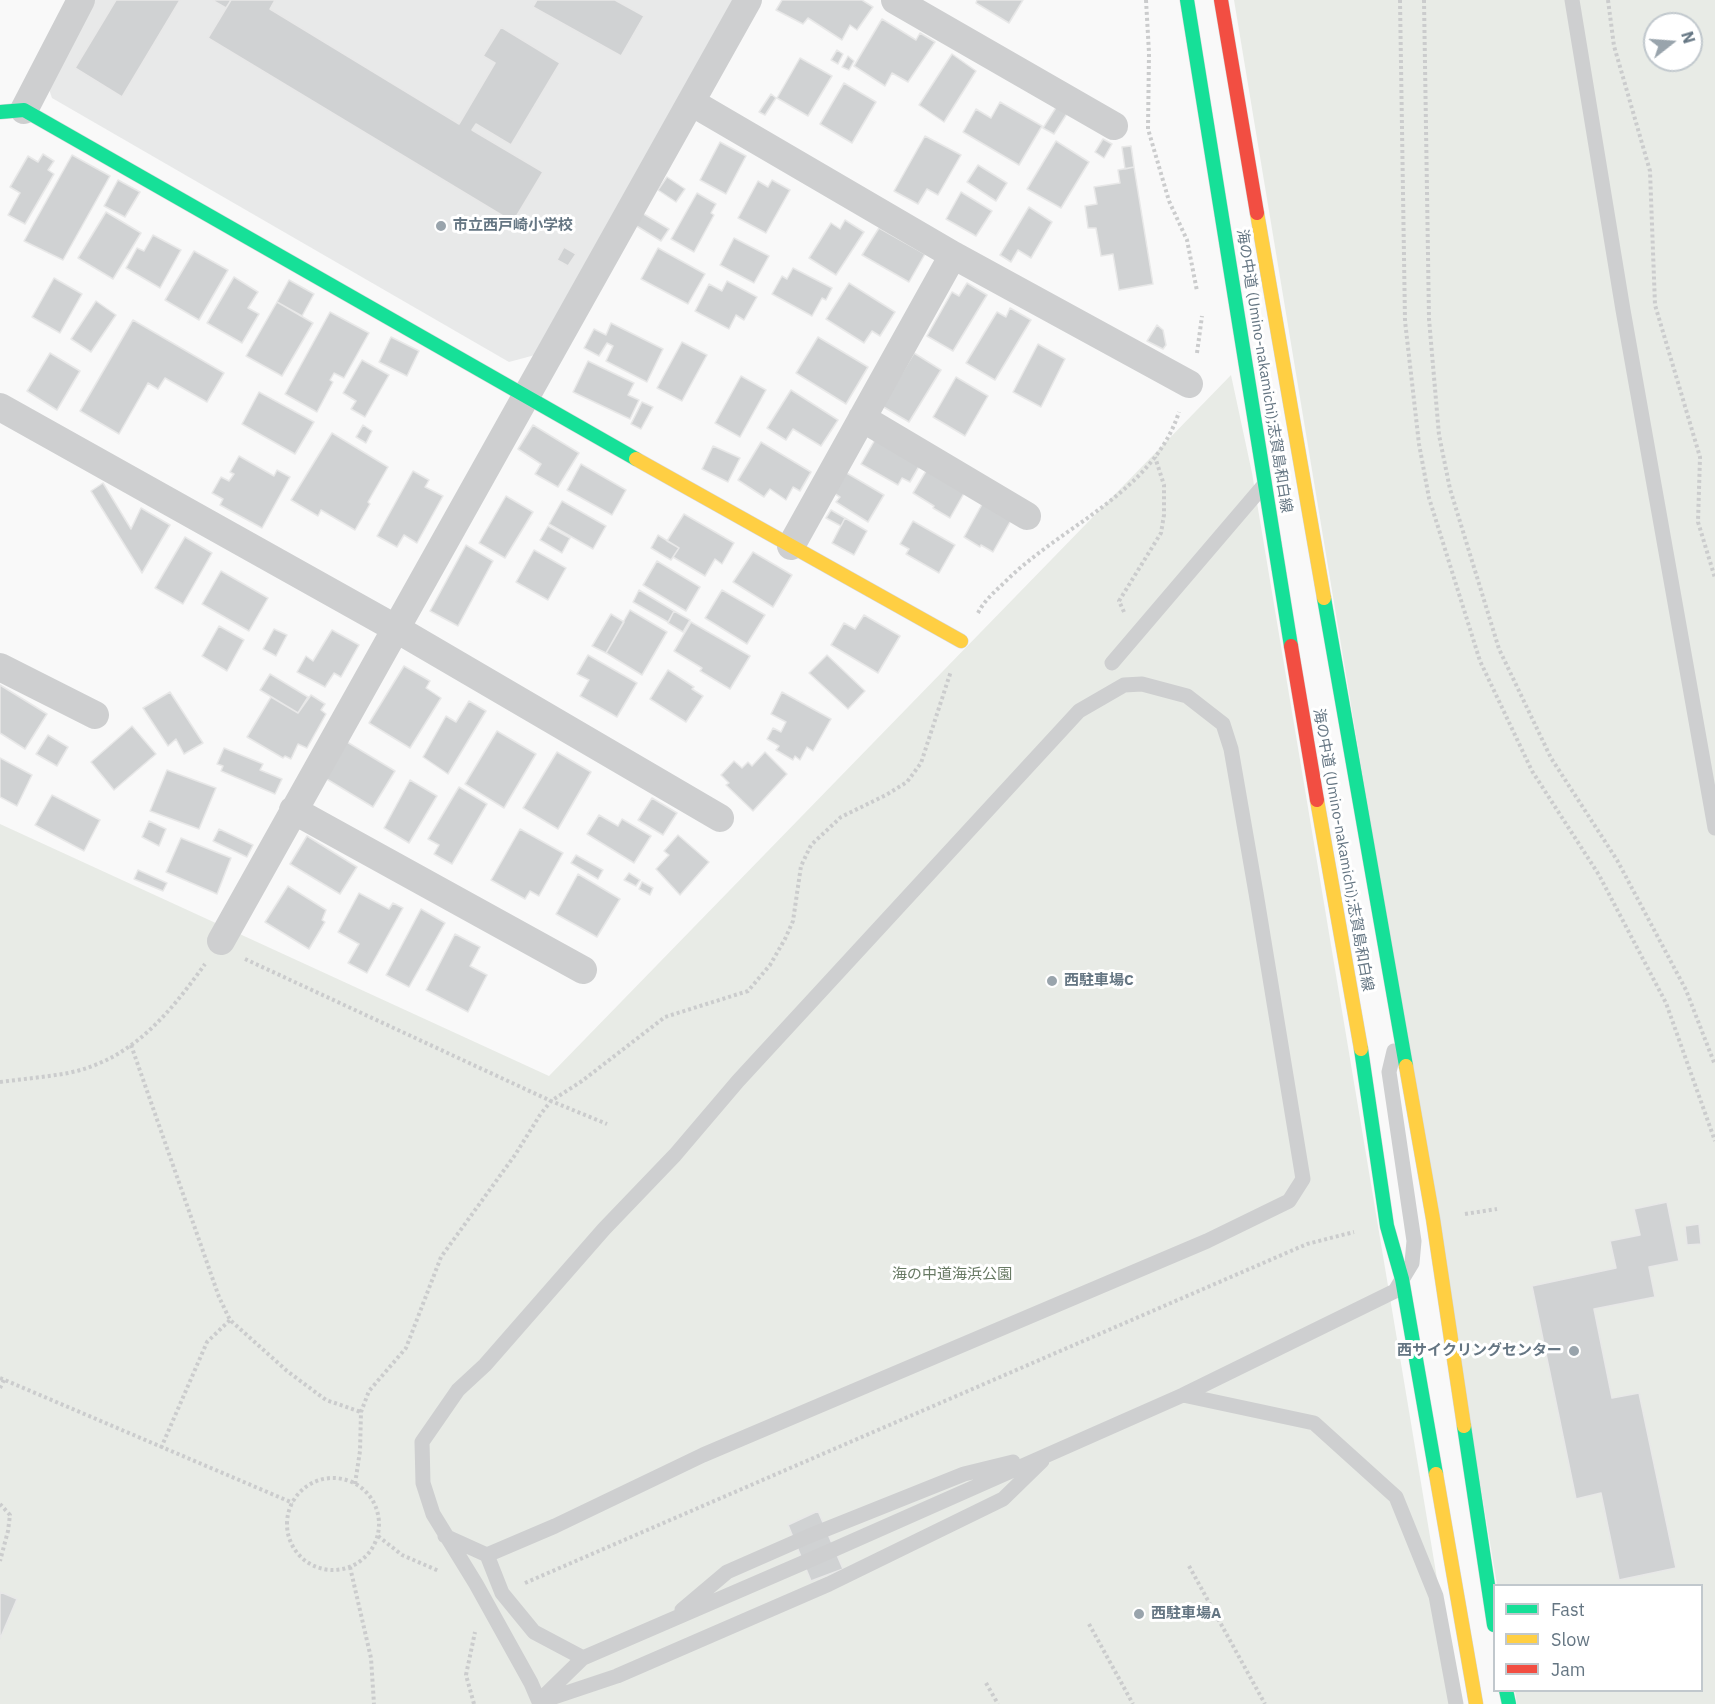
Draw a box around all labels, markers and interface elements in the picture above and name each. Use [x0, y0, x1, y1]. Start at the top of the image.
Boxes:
north arrow [1643, 12, 1703, 72]
text: N [1677, 29, 1700, 46]
place label: 市立西戸崎小学校 [453, 217, 573, 235]
marker: 市立西戸崎小学校 [434, 219, 448, 233]
street label: 海の中道 (Umino-nakamichi);志賀島和白線 [1233, 228, 1295, 514]
street label: 海の中道 (Umino-nakamichi);志賀島和白線 [1309, 707, 1377, 993]
place label: 西駐車場C [1064, 972, 1134, 990]
marker: 西駐車場C [1045, 974, 1059, 988]
park label: 海の中道海浜公園 [892, 1266, 1012, 1284]
place label: 西サイクリングセンター [1397, 1342, 1562, 1360]
marker: 西サイクリングセンター [1567, 1344, 1581, 1358]
legend [1493, 1584, 1703, 1692]
text: Fast [1551, 1598, 1585, 1621]
place label: 西駐車場A [1151, 1605, 1221, 1623]
marker: 西駐車場A [1132, 1607, 1146, 1621]
text: Slow [1551, 1628, 1590, 1651]
text: Jam [1551, 1658, 1586, 1681]

